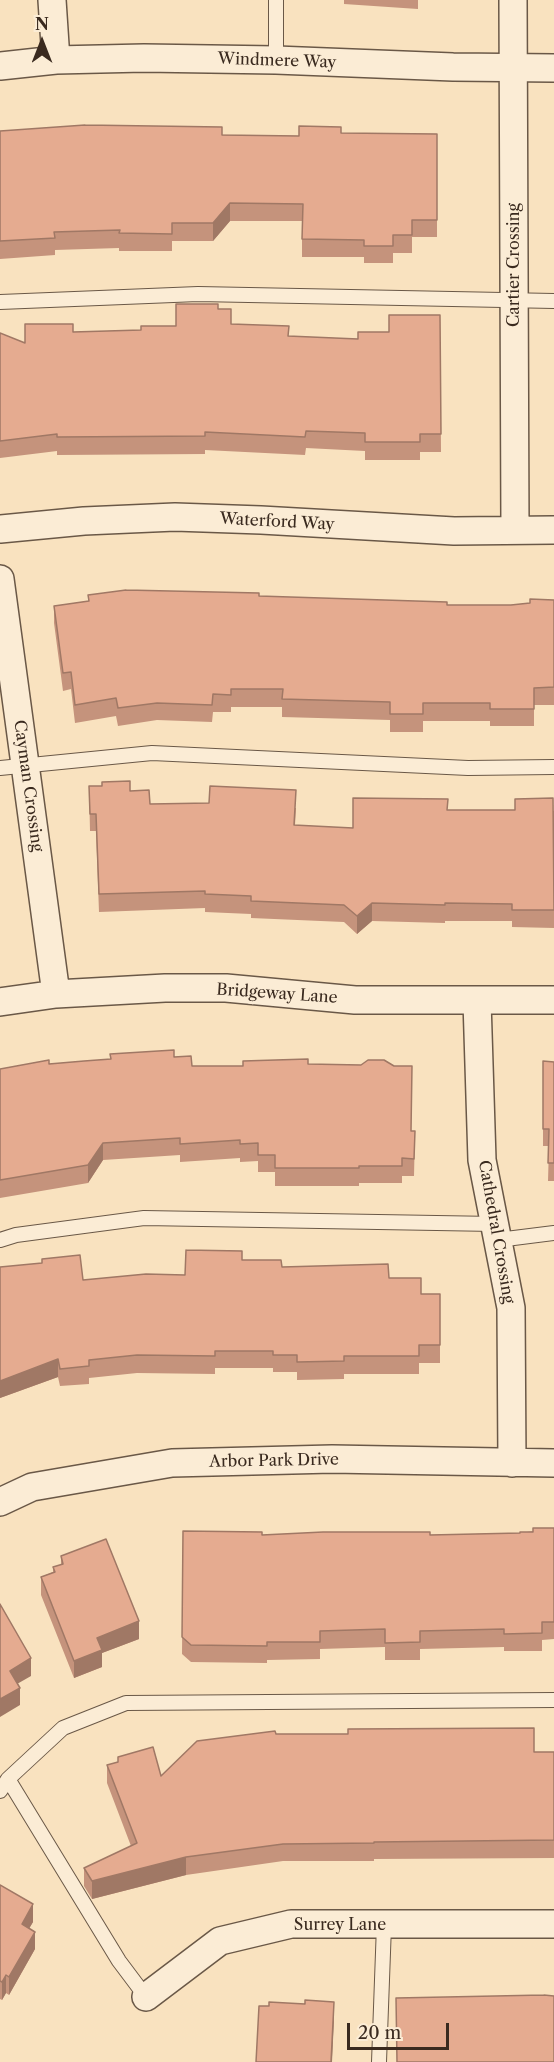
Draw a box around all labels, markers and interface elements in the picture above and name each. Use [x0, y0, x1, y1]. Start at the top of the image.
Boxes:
north arrow [12, 12, 72, 72]
text: N [35, 14, 49, 34]
street label: Windmere Way [217, 49, 337, 73]
street label: Cartier Crossing [504, 203, 524, 327]
street label: Waterford Way [219, 509, 335, 535]
street label: Cayman Crossing [9, 719, 47, 853]
street label: Bridgeway Lane [216, 980, 338, 1008]
street label: Cathedral Crossing [474, 1159, 518, 1305]
street label: Arbor Park Drive [209, 1450, 339, 1472]
street label: Surrey Lane [294, 1915, 386, 1935]
scale bar [350, 2011, 452, 2049]
text: 20 m [358, 2022, 401, 2044]

